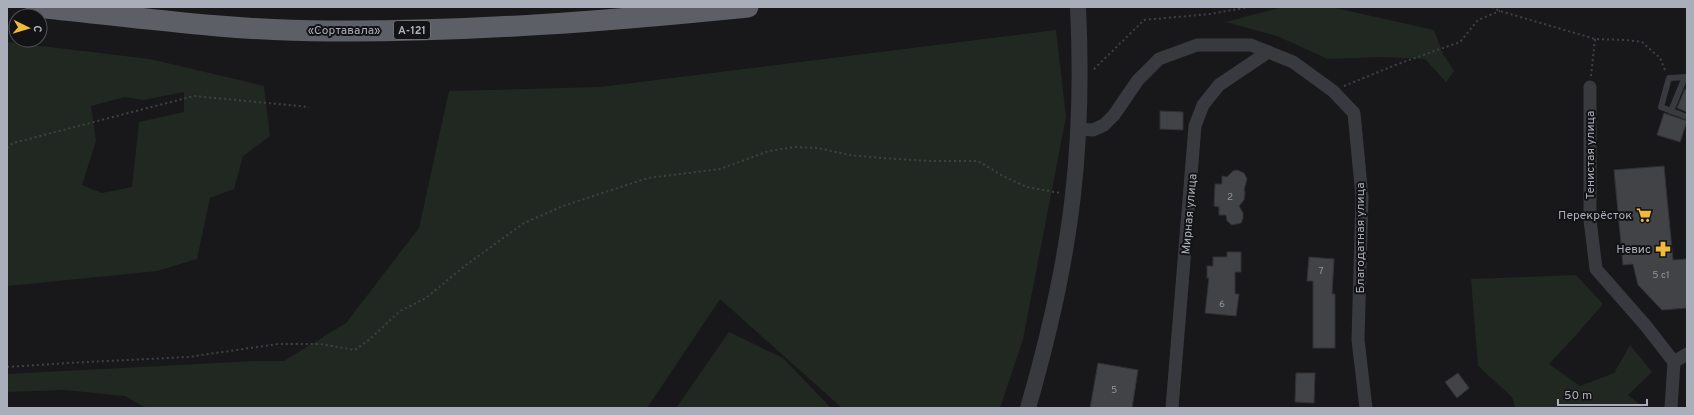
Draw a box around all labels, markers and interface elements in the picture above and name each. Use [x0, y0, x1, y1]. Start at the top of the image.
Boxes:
north arrow [8, 8, 48, 48]
road number: А-121 [394, 21, 430, 39]
street label: «Сортавала» [308, 23, 380, 39]
text: С [30, 25, 44, 33]
street label: Тенистая улица [1583, 111, 1599, 199]
street label: Мирная улица [1178, 173, 1202, 255]
street label: Благодатная улица [1353, 182, 1369, 294]
house number: 2 [1227, 191, 1233, 204]
supermarket icon: Перекрёсток [1635, 206, 1653, 224]
place label: Перекрёсток [1558, 208, 1632, 224]
pharmacy icon: Невис [1654, 240, 1672, 258]
place label: Невис [1616, 242, 1651, 258]
house number: 7 [1318, 265, 1324, 278]
house number: 5 с1 [1652, 269, 1670, 282]
house number: 6 [1219, 298, 1225, 311]
scale bar [1558, 381, 1647, 407]
house number: 5 [1111, 384, 1117, 397]
text: 50 m [1564, 388, 1592, 404]

